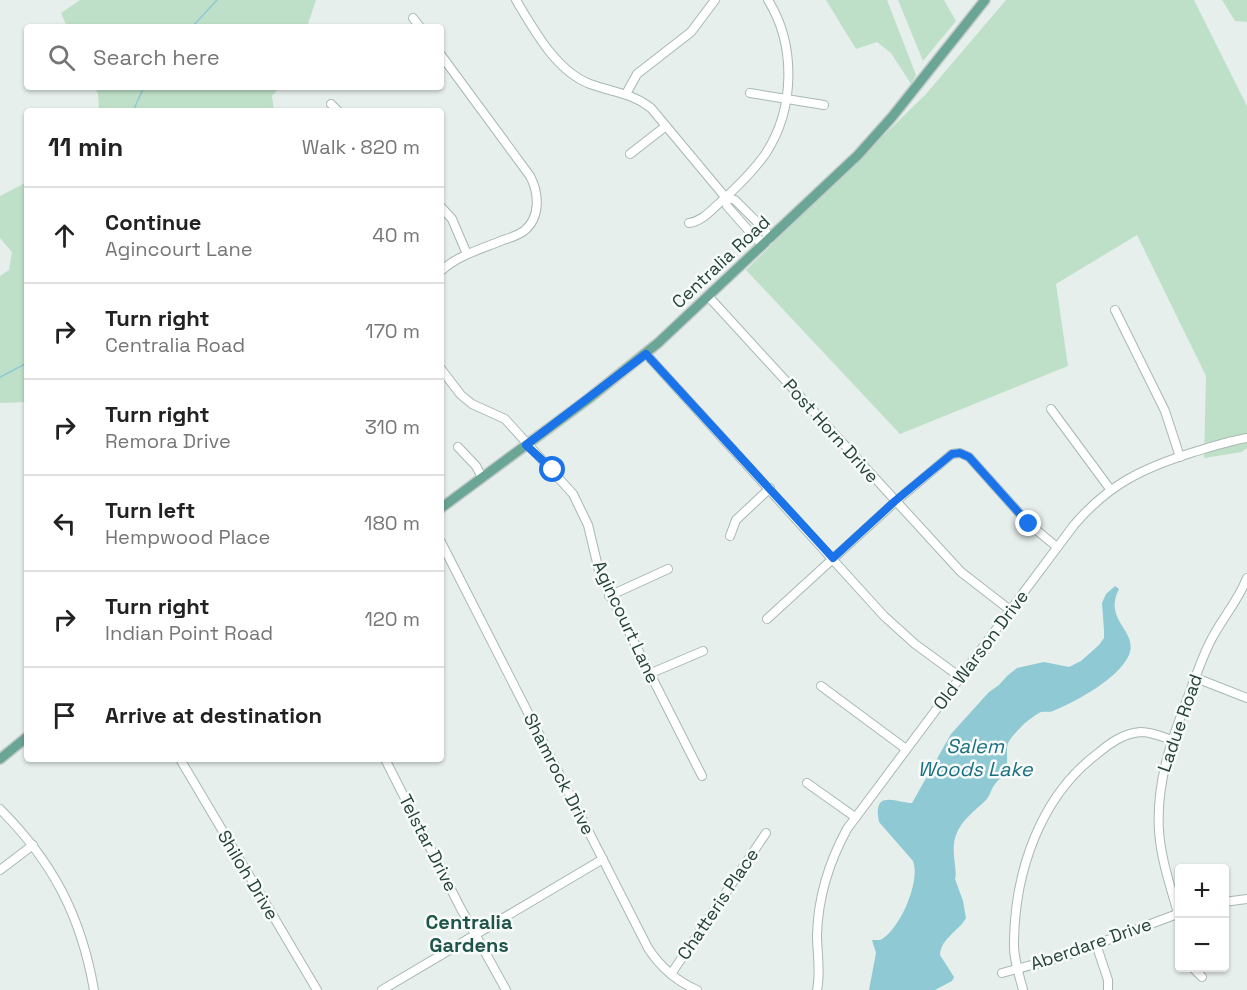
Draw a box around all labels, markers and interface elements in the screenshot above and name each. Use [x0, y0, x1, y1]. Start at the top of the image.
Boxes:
search box [24, 24, 444, 90]
icon: search [45, 41, 78, 74]
text: Search here [93, 43, 220, 71]
text: 11 min [48, 130, 123, 164]
text: Walk · 820 m [302, 134, 420, 160]
text: Continue [105, 208, 201, 236]
street label: Centralia Road [667, 210, 775, 313]
icon: ahead [48, 219, 81, 252]
text: 40 m [372, 222, 420, 248]
text: Agincourt Lane [105, 236, 253, 262]
text: Turn right [105, 304, 210, 332]
icon: right [48, 315, 81, 348]
text: 170 m [365, 318, 420, 344]
text: Centralia Road [105, 332, 245, 358]
street label: Post Horn Drive [779, 374, 884, 488]
text: Turn right [105, 400, 210, 428]
icon: right [48, 411, 81, 444]
text: 310 m [365, 414, 420, 440]
text: Remora Drive [105, 428, 231, 454]
route start [539, 456, 565, 482]
text: Turn left [105, 496, 195, 524]
icon: left [48, 507, 81, 540]
text: 180 m [364, 510, 420, 536]
route end [1015, 510, 1041, 536]
text: Hempwood Place [105, 524, 270, 550]
street label: Agincourt Lane [588, 557, 665, 687]
street label: Old Warson Drive [928, 585, 1033, 714]
text: Turn right [105, 592, 210, 620]
icon: right [48, 603, 81, 636]
text: 120 m [364, 606, 420, 632]
text: Indian Point Road [105, 620, 273, 646]
street label: Ladue Road [1152, 671, 1207, 775]
icon: arrive [48, 699, 81, 732]
text: Arrive at destination [105, 701, 322, 729]
street label: Shamrock Drive [519, 709, 600, 839]
water label: Salem Woods Lake [918, 733, 1034, 782]
street label: Telstar Drive [394, 790, 463, 895]
street label: Shiloh Drive [213, 826, 284, 924]
street label: Chatteris Place [672, 844, 763, 964]
map controls [1175, 864, 1229, 972]
button: + [1175, 864, 1229, 918]
district label: Centralia Gardens [425, 909, 513, 958]
street label: Aberdare Drive [1027, 912, 1155, 975]
button: − [1175, 918, 1229, 972]

